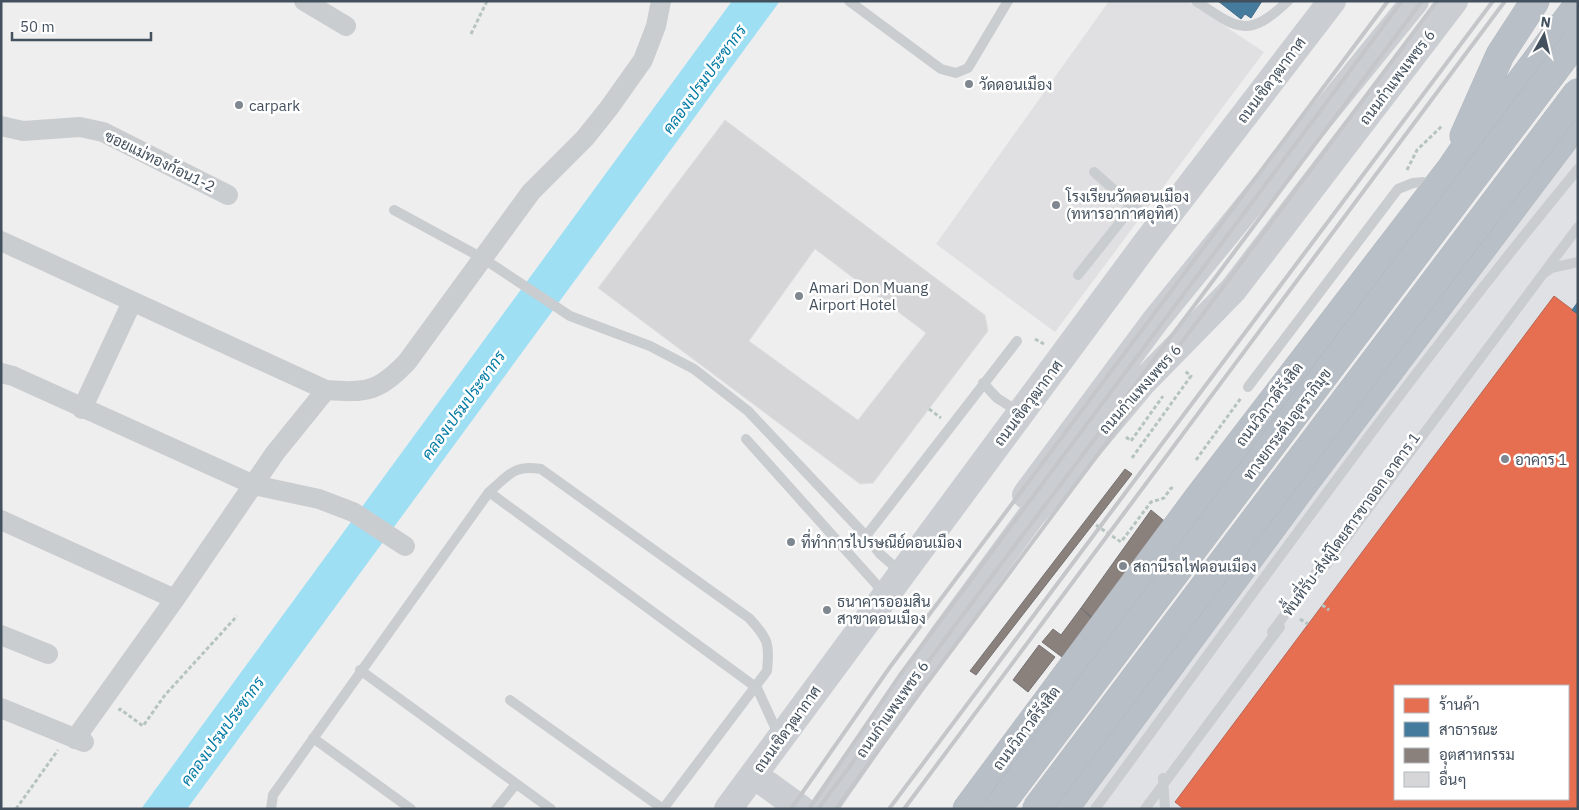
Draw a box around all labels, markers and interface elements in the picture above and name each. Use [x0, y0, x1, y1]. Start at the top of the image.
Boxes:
scale bar [12, 10, 151, 42]
north arrow [1519, 10, 1569, 60]
text: N [1540, 13, 1552, 32]
text: 50 m [20, 17, 55, 36]
water label: คลองเปรมประชากร [658, 20, 751, 137]
street label: ถนนกำแพงเพชร 6 [1355, 26, 1439, 128]
street label: ถนนเชิดวุฒากาศ [1232, 33, 1311, 128]
place label: วัดดอนเมือง [979, 75, 1052, 94]
marker: วัดดอนเมือง [963, 78, 975, 90]
place label: carpark [249, 96, 300, 115]
marker: carpark [233, 99, 245, 111]
street label: ซอยแม่ทองก้อน1-2 [101, 126, 219, 196]
place label: โรงเรียนวัดดอนเมือง (ทหารอากาศอุทิศ) [1065, 187, 1189, 225]
marker: โรงเรียนวัดดอนเมือง (ทหารอากาศอุทิศ) [1050, 199, 1062, 211]
place label: Amari Don Muang Airport Hotel [809, 278, 928, 314]
marker: Amari Don Muang Airport Hotel [793, 290, 805, 302]
street label: ถนนกำแพงเพชร 6 [1095, 340, 1185, 438]
water label: คลองเปรมประชากร [417, 346, 510, 463]
street label: ถนนเชิดวุฒากาศ [989, 356, 1068, 451]
street label: ถนนวิภาวดีรังสิต [1231, 358, 1307, 450]
street label: ทางยกระดับอุตราภิมุข [1239, 364, 1337, 485]
street label: พื้นที่รับ-ส่งผู้โดยสารขาออก อาคาร 1 [1274, 425, 1425, 620]
place label: อาคาร 1 [1515, 450, 1567, 469]
marker: อาคาร 1 [1499, 453, 1511, 465]
place label: ที่ทำการไปรษณีย์ดอนเมือง [801, 528, 962, 552]
marker: ที่ทำการไปรษณีย์ดอนเมือง [785, 536, 797, 548]
place label: สถานีรถไฟดอนเมือง [1133, 557, 1257, 576]
marker: สถานีรถไฟดอนเมือง [1117, 560, 1129, 572]
place label: ธนาคารออมสิน สาขาดอนเมือง [837, 592, 931, 628]
marker: ธนาคารออมสิน สาขาดอนเมือง [821, 604, 833, 616]
street label: ถนนกำแพงเพชร 6 [851, 657, 933, 761]
water label: คลองเปรมประชากร [176, 672, 269, 789]
street label: ถนนเชิดวุฒากาศ [749, 682, 827, 777]
street label: ถนนวิภาวดีรังสิต [988, 682, 1064, 774]
legend [1394, 685, 1569, 800]
text: ร้านค้า [1439, 695, 1479, 714]
text: สาธารณะ [1439, 720, 1498, 739]
text: อุตสาหกรรม [1439, 745, 1515, 766]
text: อื่นๆ [1439, 765, 1467, 789]

